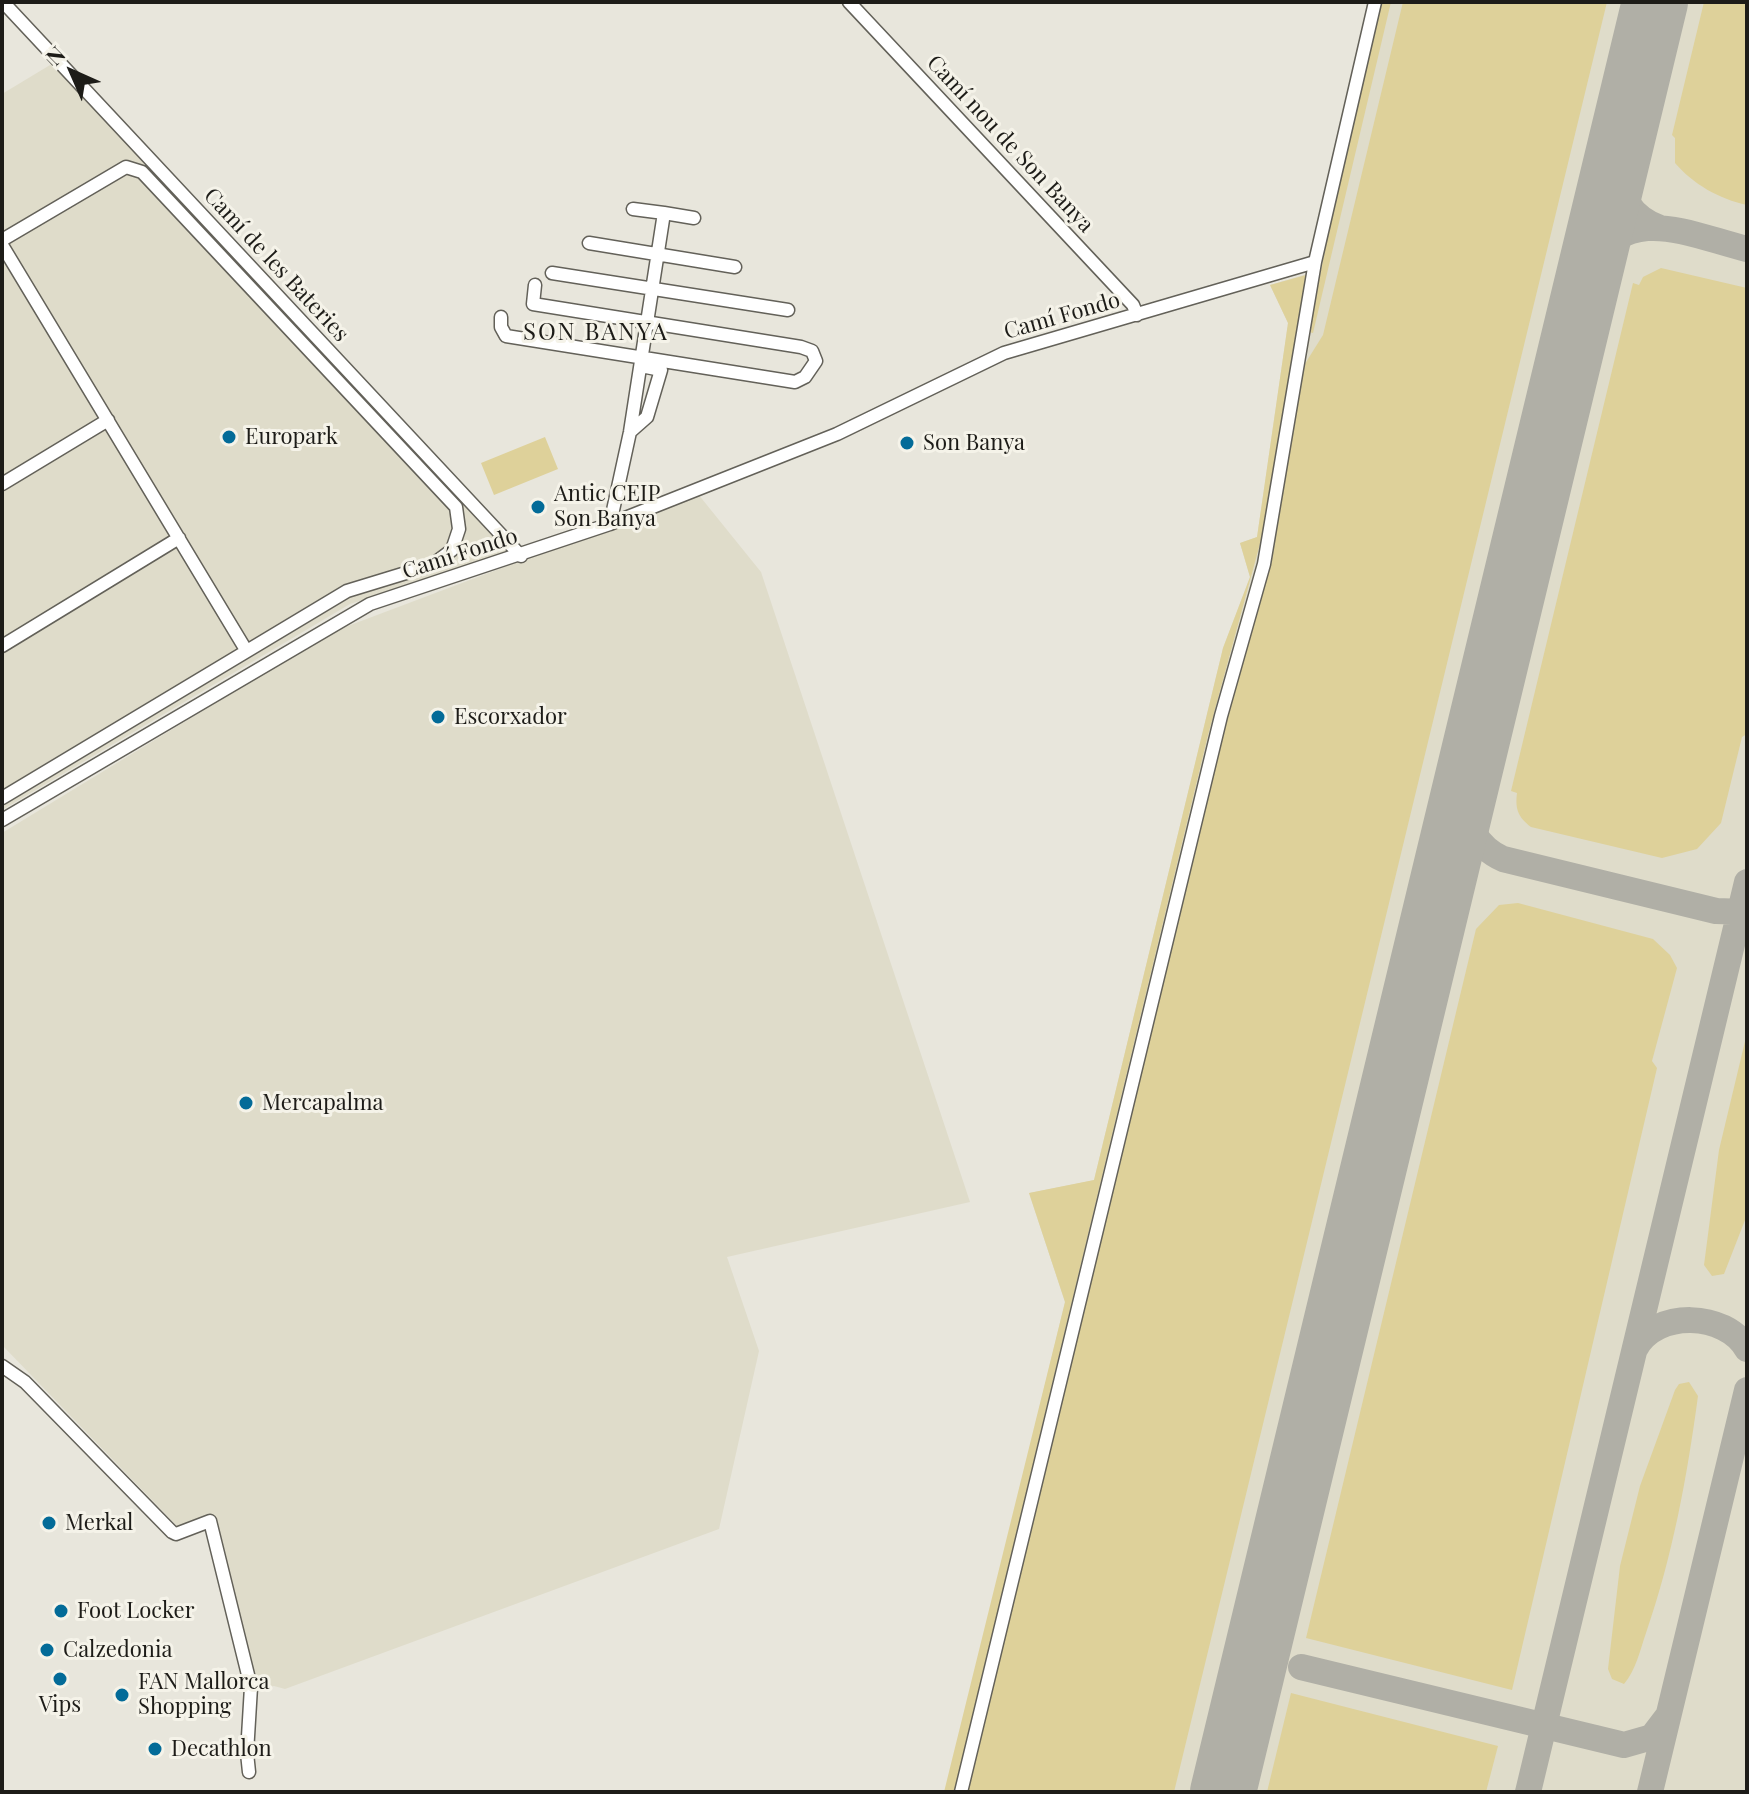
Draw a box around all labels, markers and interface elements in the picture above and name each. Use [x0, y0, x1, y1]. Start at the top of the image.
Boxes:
north arrow [32, 32, 112, 112]
text: N [39, 39, 71, 71]
street label: Camí nou de Son Banya [921, 50, 1099, 238]
street label: Camí de les Bateries [198, 183, 354, 347]
street label: Camí Fondo [1001, 287, 1123, 345]
district label: SON BANYA [523, 319, 669, 347]
place label: Europark [245, 424, 338, 450]
marker: Europark [220, 428, 238, 446]
place label: Son Banya [923, 430, 1025, 456]
marker: Son Banya [898, 434, 916, 452]
place label: Antic CEIP Son Banya [554, 481, 660, 532]
marker: Antic CEIP Son Banya [529, 498, 547, 516]
street label: Camí Fondo [399, 523, 521, 585]
place label: Escorxador [454, 704, 567, 730]
marker: Escorxador [429, 708, 447, 726]
place label: Mercapalma [262, 1090, 383, 1116]
marker: Mercapalma [237, 1094, 255, 1112]
place label: Merkal [65, 1510, 133, 1536]
marker: Merkal [40, 1514, 58, 1532]
place label: Foot Locker [77, 1598, 194, 1624]
marker: Foot Locker [52, 1602, 70, 1620]
place label: Calzedonia [63, 1637, 172, 1663]
marker: Calzedonia [38, 1641, 56, 1659]
place label: FAN Mallorca Shopping [138, 1669, 269, 1720]
marker: Vips [51, 1670, 69, 1688]
marker: FAN Mallorca Shopping [113, 1686, 131, 1704]
place label: Vips [39, 1692, 81, 1718]
place label: Decathlon [171, 1736, 272, 1762]
marker: Decathlon [146, 1740, 164, 1758]

